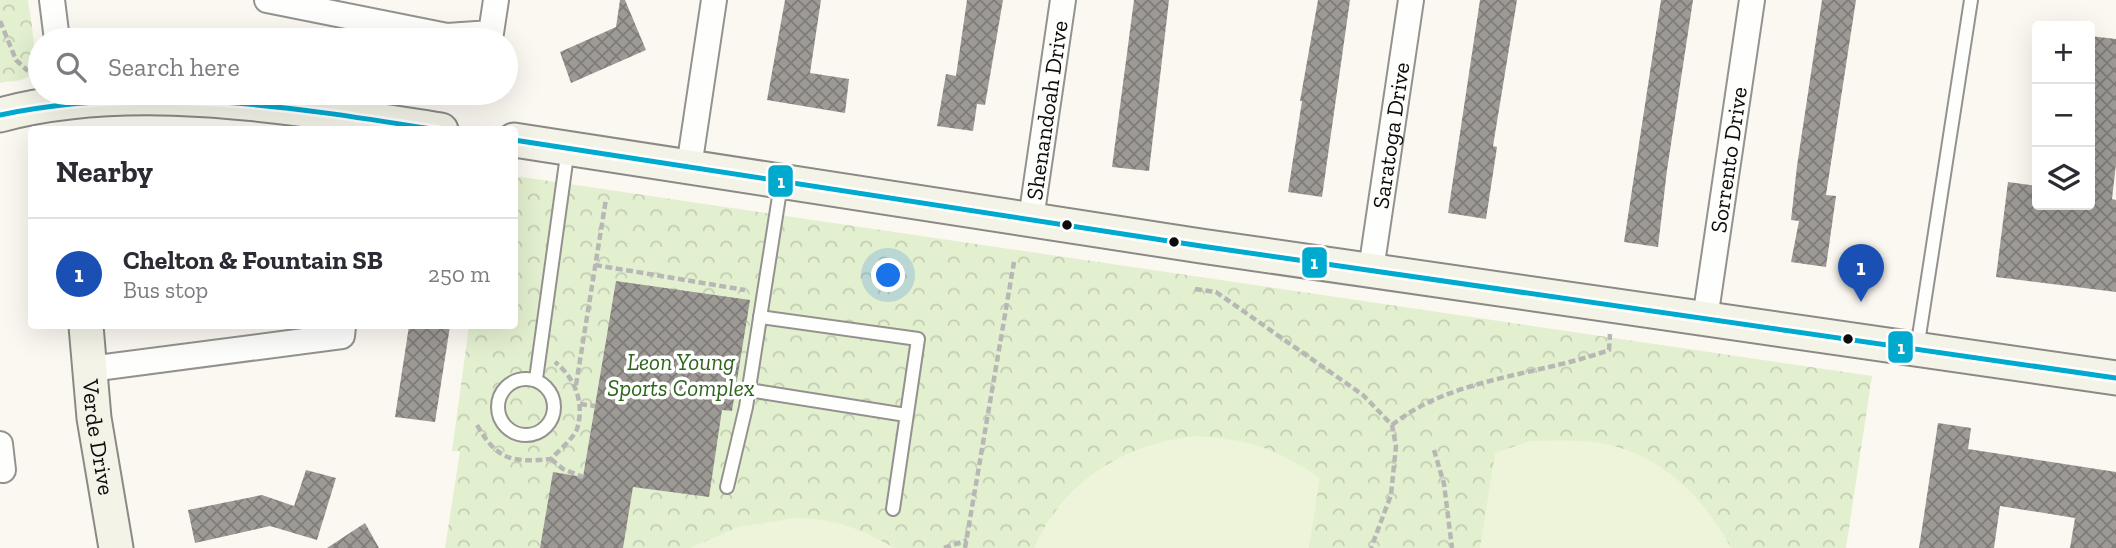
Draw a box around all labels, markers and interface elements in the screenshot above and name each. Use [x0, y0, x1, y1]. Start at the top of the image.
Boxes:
street label: Shenandoah Drive [1020, 19, 1074, 202]
map controls [2032, 21, 2095, 210]
button: + [2032, 21, 2095, 84]
search box [28, 28, 518, 105]
icon: search [52, 48, 90, 86]
text: Search here [108, 51, 240, 83]
street label: Saratoga Drive [1366, 60, 1416, 211]
button: − [2032, 84, 2095, 147]
street label: Sorrento Drive [1704, 85, 1753, 235]
button: layers [2032, 147, 2095, 210]
text: Nearby [56, 154, 153, 190]
line badge: 1 [767, 164, 794, 198]
text: 1 [777, 170, 785, 193]
unlabelled marker [1060, 218, 1074, 232]
unlabelled marker [1167, 235, 1181, 249]
text: Chelton & Fountain SB [123, 244, 383, 276]
pin: 1 [1838, 244, 1884, 302]
line badge: 1 [1301, 246, 1328, 279]
text: 1 [1310, 251, 1318, 274]
your location [871, 258, 905, 292]
text: 1 [74, 260, 84, 288]
text: 250 m [428, 260, 490, 288]
text: Bus stop [123, 276, 208, 304]
line badge: 1 [1887, 330, 1914, 364]
unlabelled marker [1841, 332, 1855, 346]
text: 1 [1897, 336, 1905, 359]
park label: Leon Young Sports Complex [607, 348, 755, 402]
street label: Verde Drive [77, 377, 121, 497]

